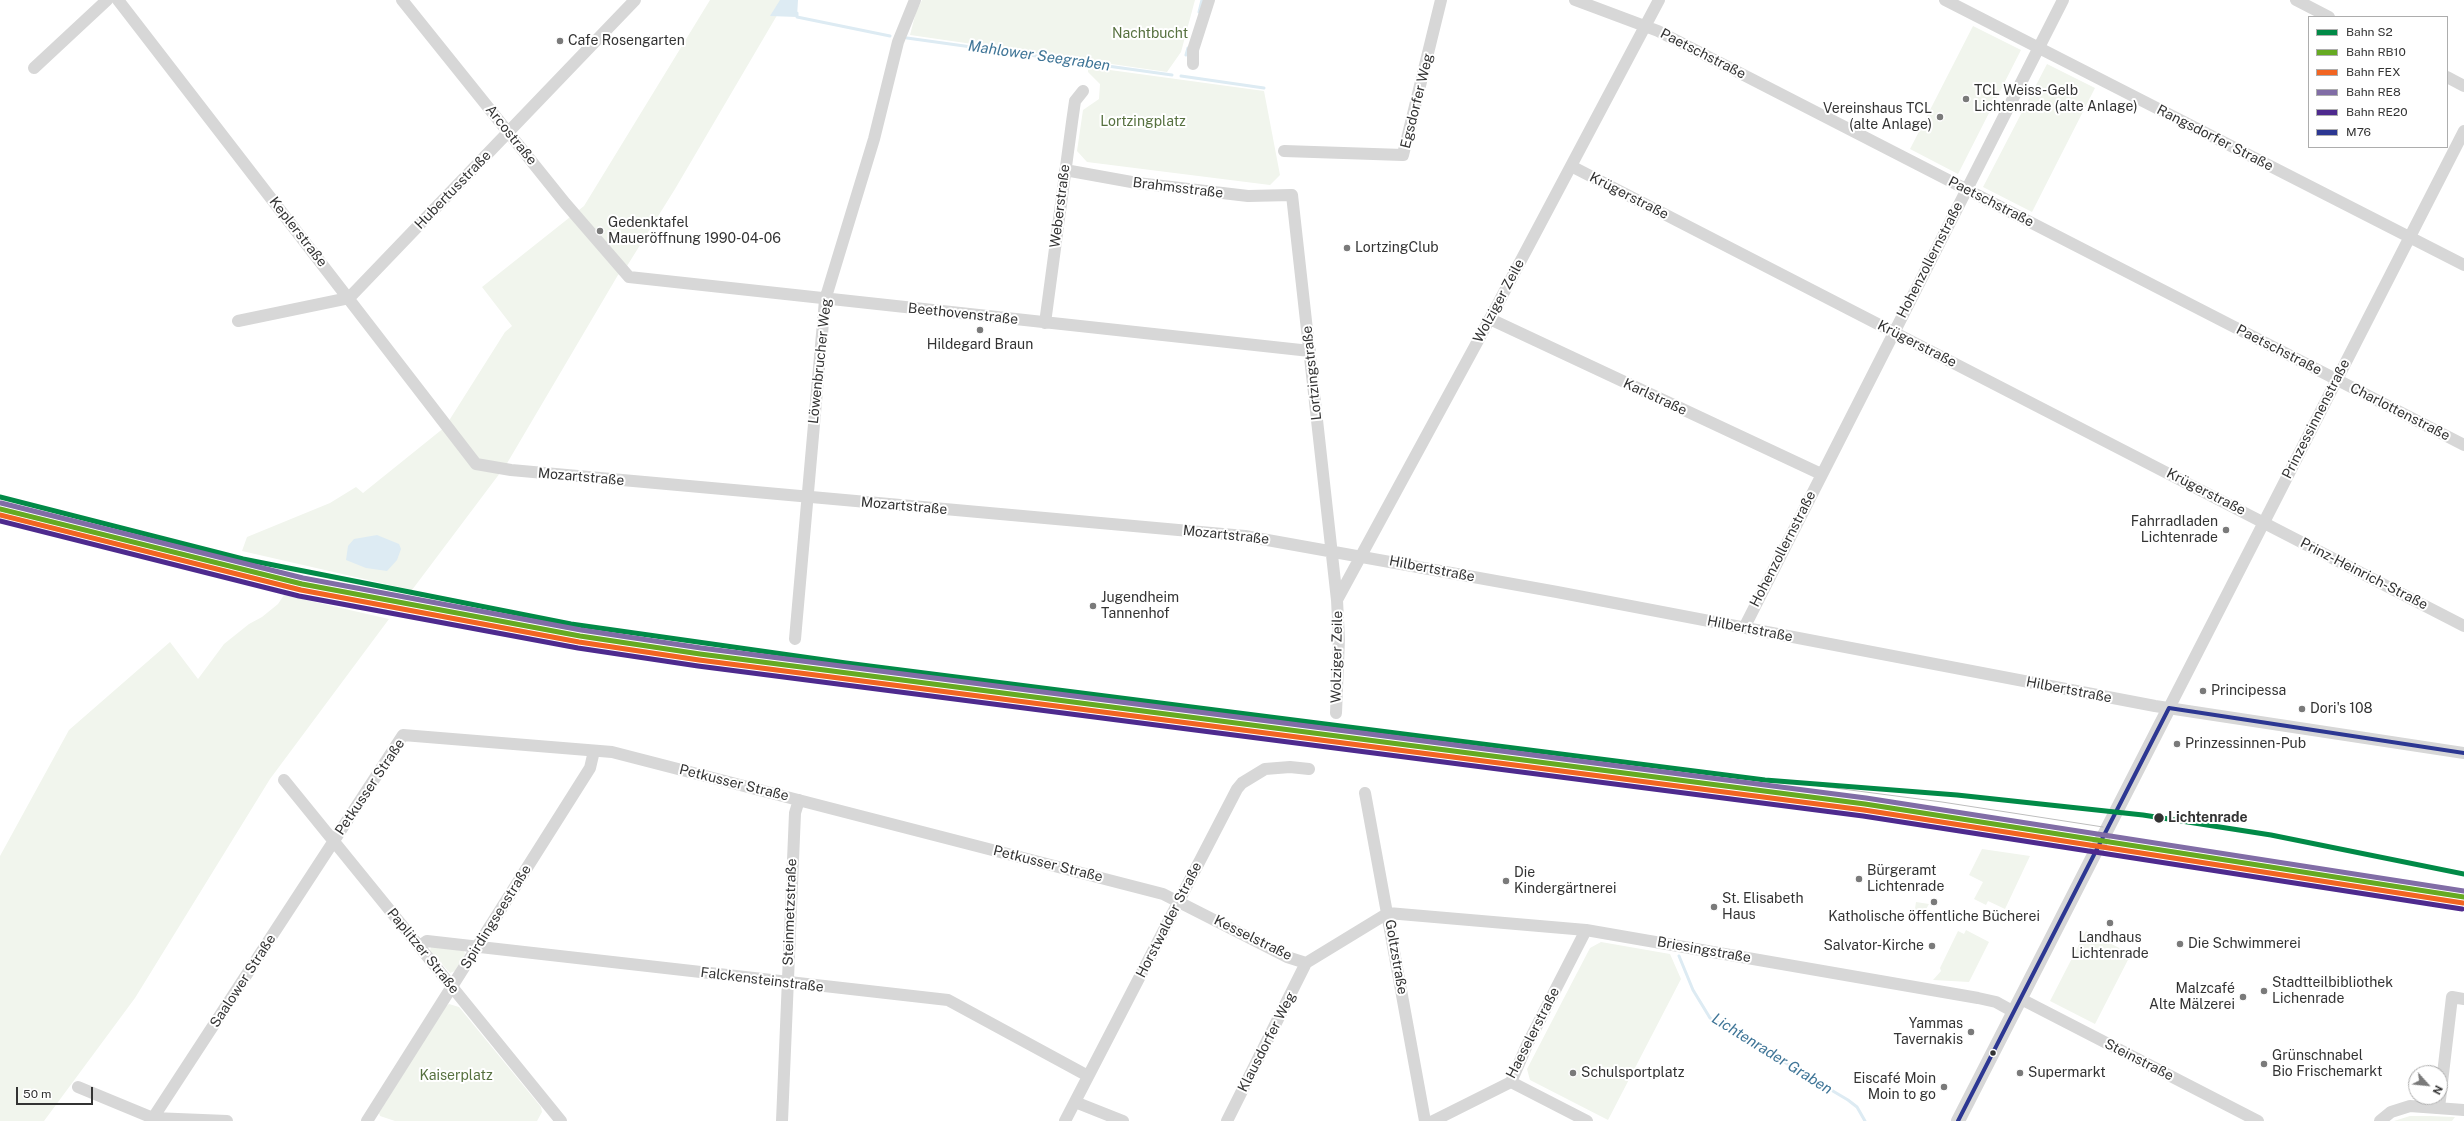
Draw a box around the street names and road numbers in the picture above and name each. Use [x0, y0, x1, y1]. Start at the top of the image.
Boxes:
street label: Paetschstraße [1657, 25, 1749, 83]
street label: Egsdorfer Weg [1397, 52, 1437, 150]
street label: Rangsdorfer Straße [2154, 101, 2276, 175]
street label: Arcostraße [482, 102, 540, 168]
street label: Hubertusstraße [411, 147, 495, 233]
street label: Weberstraße [1047, 163, 1073, 249]
street label: Krügerstraße [1587, 169, 1671, 223]
street label: Paetschstraße [1945, 173, 2037, 231]
street label: Brahmsstraße [1132, 174, 1224, 202]
street label: Keplerstraße [265, 194, 331, 270]
street label: Hohenzollernstraße [1893, 199, 1967, 321]
street label: Wolziger Zeile [1470, 256, 1528, 346]
street label: Löwenbrucher Weg [805, 297, 835, 425]
street label: Beethovenstraße [907, 300, 1019, 328]
street label: Krügerstraße [1875, 317, 1959, 371]
street label: Paetschstraße [2233, 321, 2325, 379]
street label: Lortzingstraße [1299, 325, 1325, 421]
street label: Prinzessinnenstraße [2279, 356, 2353, 482]
street label: Karlstraße [1621, 375, 1689, 419]
street label: Charlottenstraße [2347, 380, 2453, 444]
street label: Mozartstraße [537, 465, 625, 489]
street label: Krügerstraße [2164, 465, 2248, 519]
street label: Hohenzollernstraße [1746, 488, 1820, 610]
street label: Mozartstraße [860, 494, 948, 518]
street label: Mozartstraße [1182, 522, 1270, 548]
street label: Prinz-Heinrich-Straße [2297, 535, 2431, 613]
street label: Hilbertstraße [1388, 552, 1476, 586]
street label: Wolziger Zeile [1328, 611, 1346, 703]
street label: Hilbertstraße [1706, 612, 1794, 646]
street label: Hilbertstraße [2025, 673, 2113, 707]
street label: Petkusser Straße [332, 736, 408, 838]
street label: Petkusser Straße [677, 761, 791, 805]
street label: Petkusser Straße [991, 842, 1105, 886]
street label: Steinmetzstraße [780, 858, 800, 966]
street label: Horstwalder Straße [1133, 859, 1205, 981]
street label: Spirdingseestraße [457, 862, 535, 972]
street label: Paplitzer Straße [383, 905, 463, 997]
street label: Kesselstraße [1211, 912, 1295, 964]
street label: Goltzstraße [1381, 918, 1411, 996]
street label: Saalower Straße [207, 931, 279, 1031]
street label: Briesingstraße [1656, 933, 1752, 967]
street label: Falckensteinstraße [699, 964, 825, 996]
street label: Haeselerstraße [1503, 985, 1563, 1081]
street label: Klausdorfer Weg [1235, 989, 1299, 1095]
street label: Steinstraße [2102, 1035, 2176, 1085]

